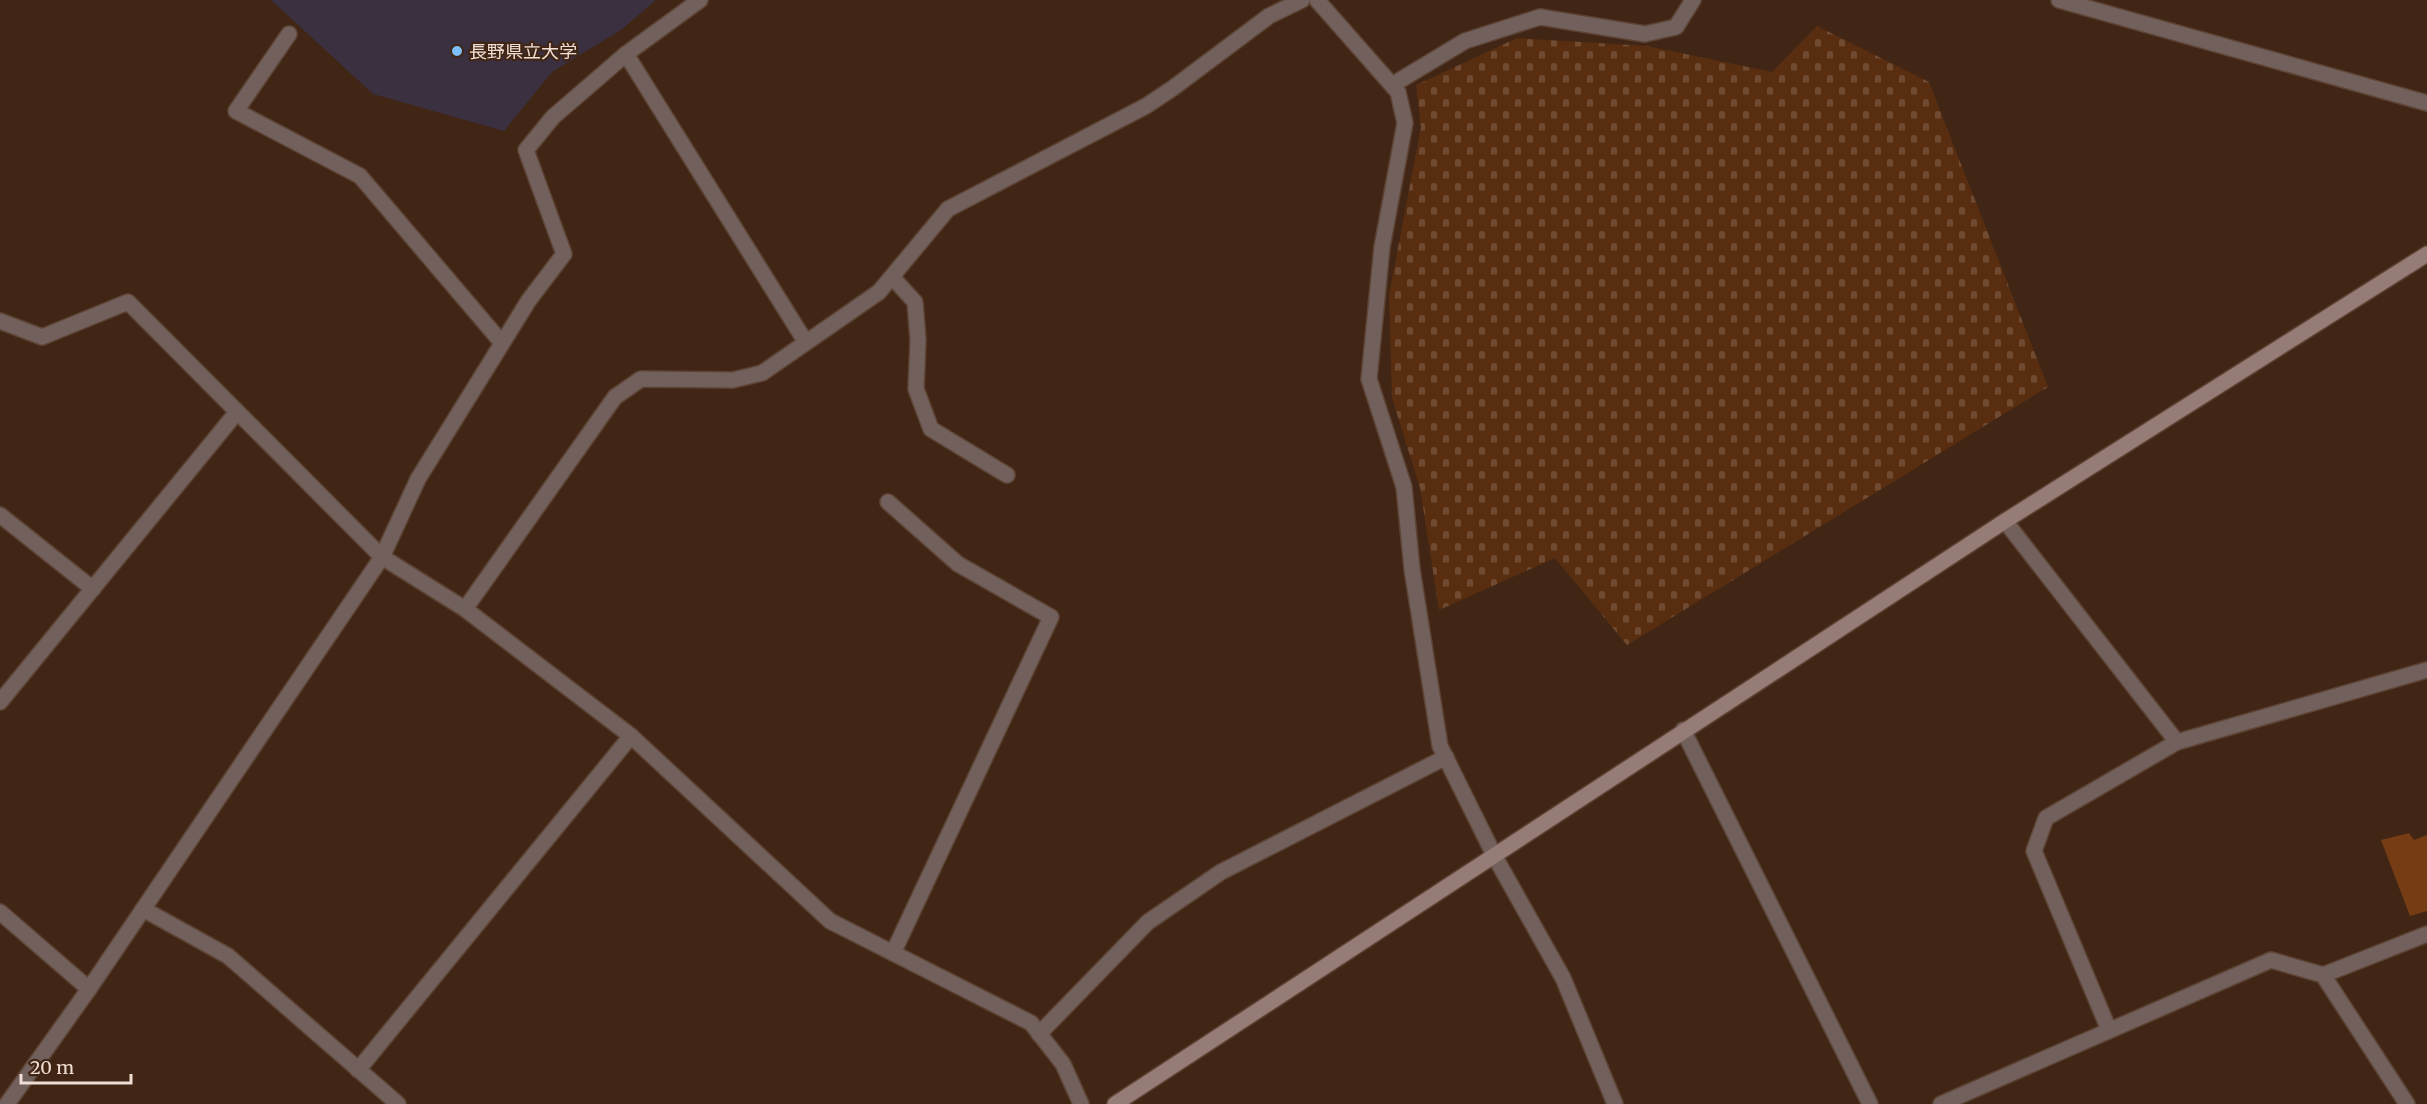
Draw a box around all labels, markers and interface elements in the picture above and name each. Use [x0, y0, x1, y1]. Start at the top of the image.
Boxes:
place label: 長野県立大学 [469, 40, 577, 63]
marker: 長野県立大学 [450, 44, 464, 58]
scale bar [21, 1047, 130, 1085]
text: 20 m [30, 1056, 74, 1079]

